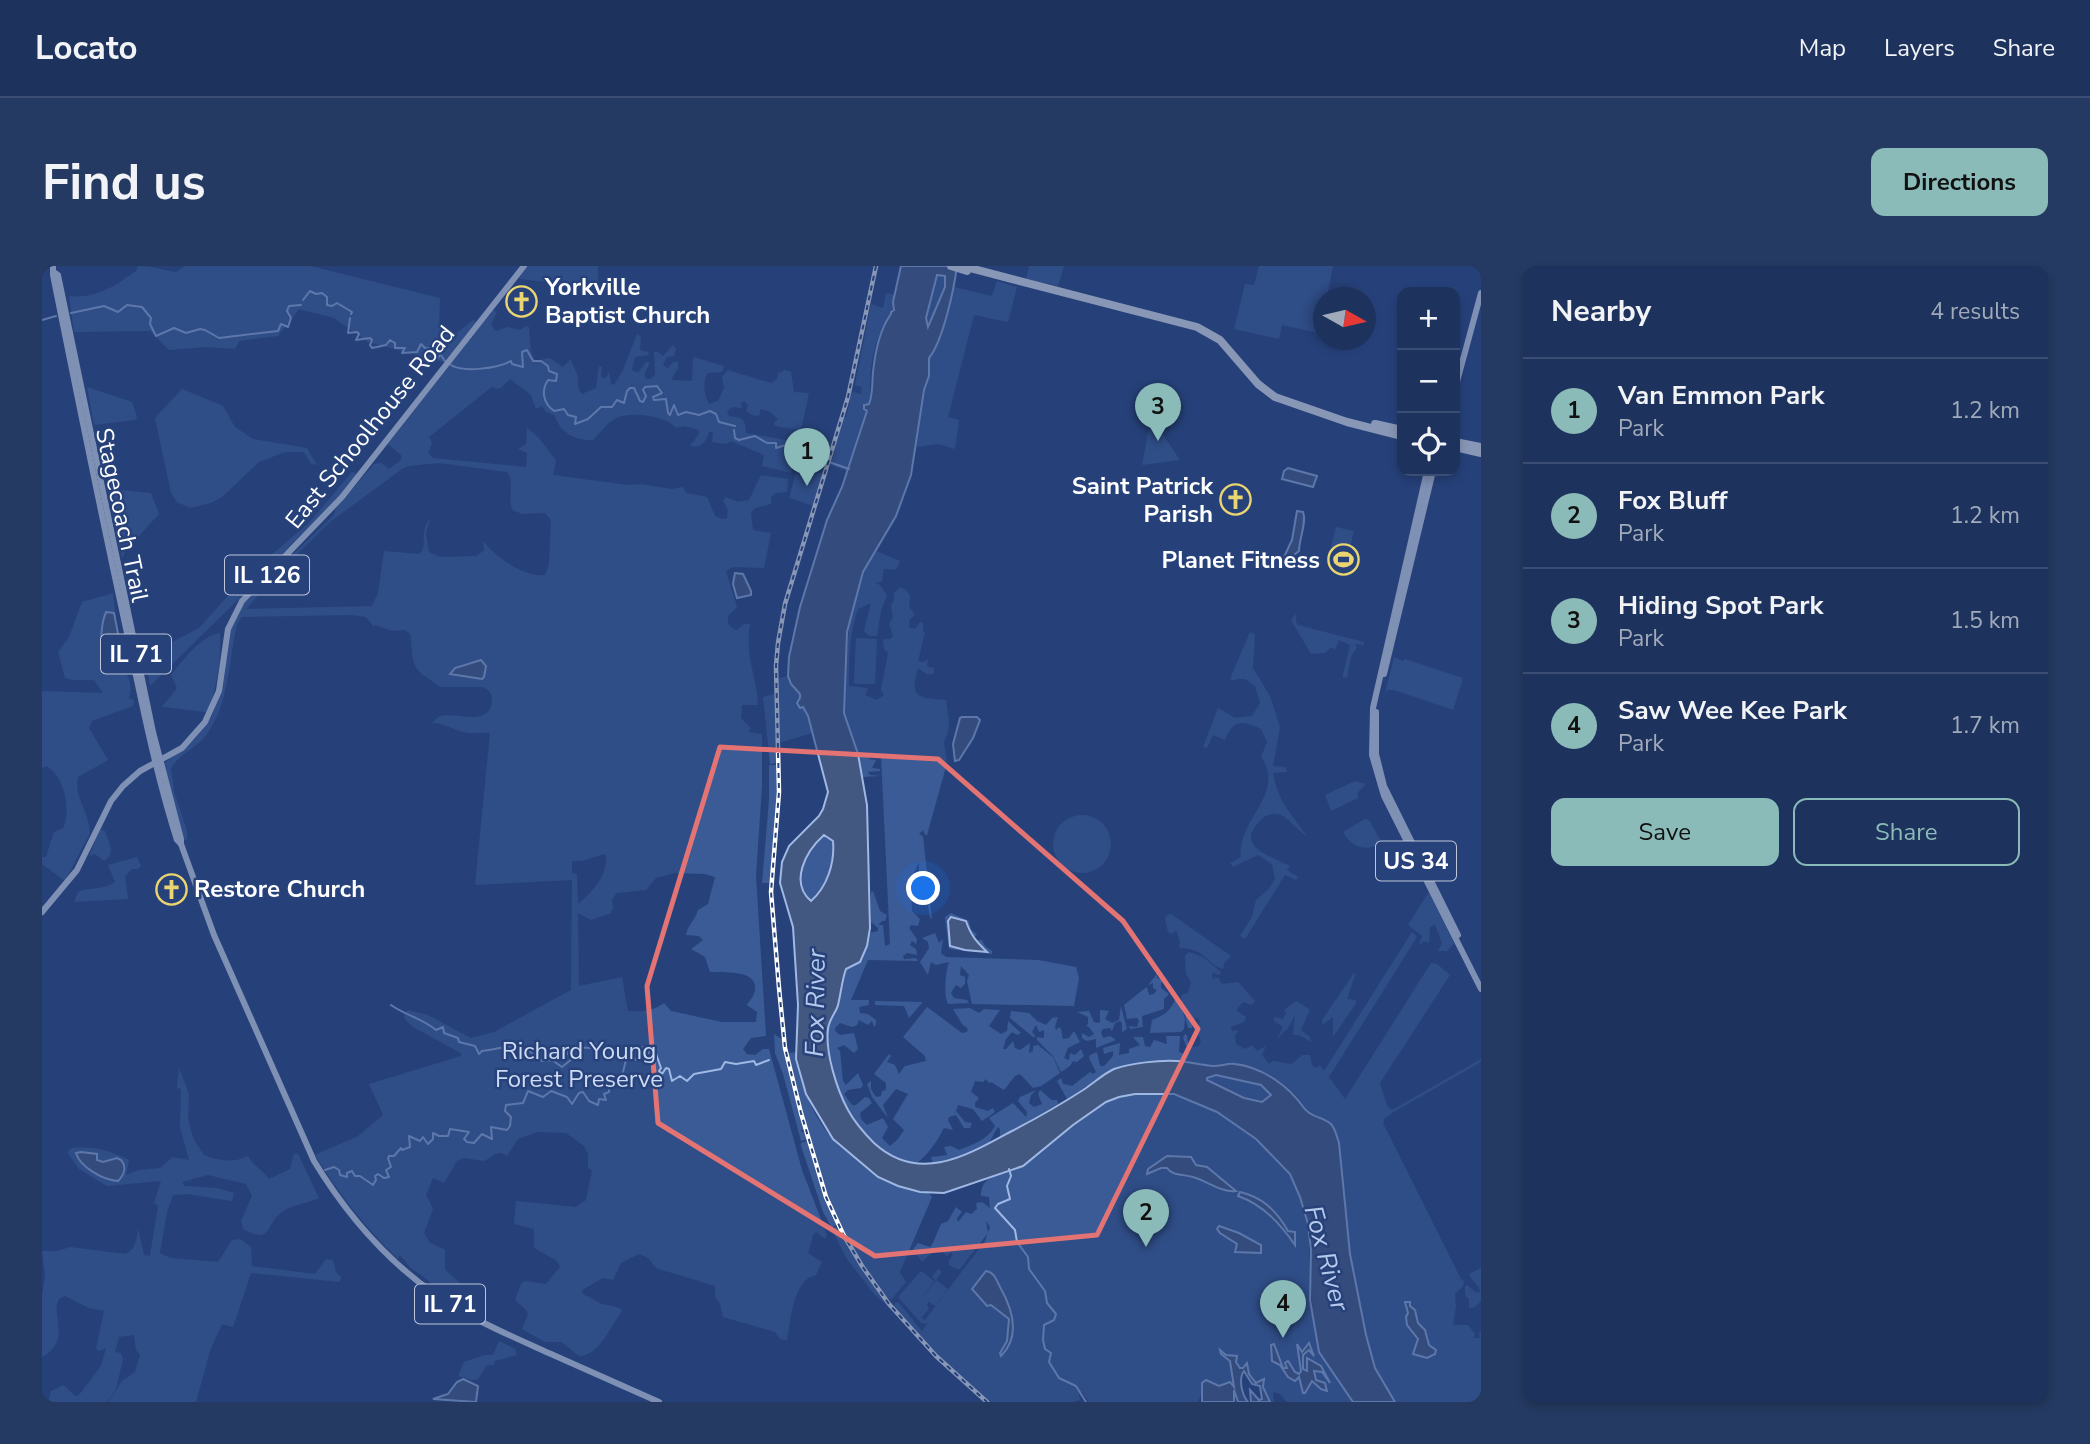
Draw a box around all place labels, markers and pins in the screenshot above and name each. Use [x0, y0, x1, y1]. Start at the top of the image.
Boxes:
place label: Yorkville Baptist Church [544, 271, 710, 331]
church icon: Yorkville Baptist Church [505, 284, 539, 318]
pin: 3 [1135, 383, 1181, 441]
pin: 1 [784, 428, 830, 486]
place label: Saint Patrick Parish [1072, 470, 1214, 530]
church icon: Saint Patrick Parish [1219, 483, 1253, 517]
sports icon: Planet Fitness [1326, 543, 1360, 577]
place label: Planet Fitness [1162, 544, 1320, 576]
church icon: Restore Church [154, 872, 188, 906]
place label: Restore Church [194, 873, 365, 905]
pin: 2 [1123, 1189, 1169, 1247]
pin: 4 [1260, 1280, 1306, 1338]

